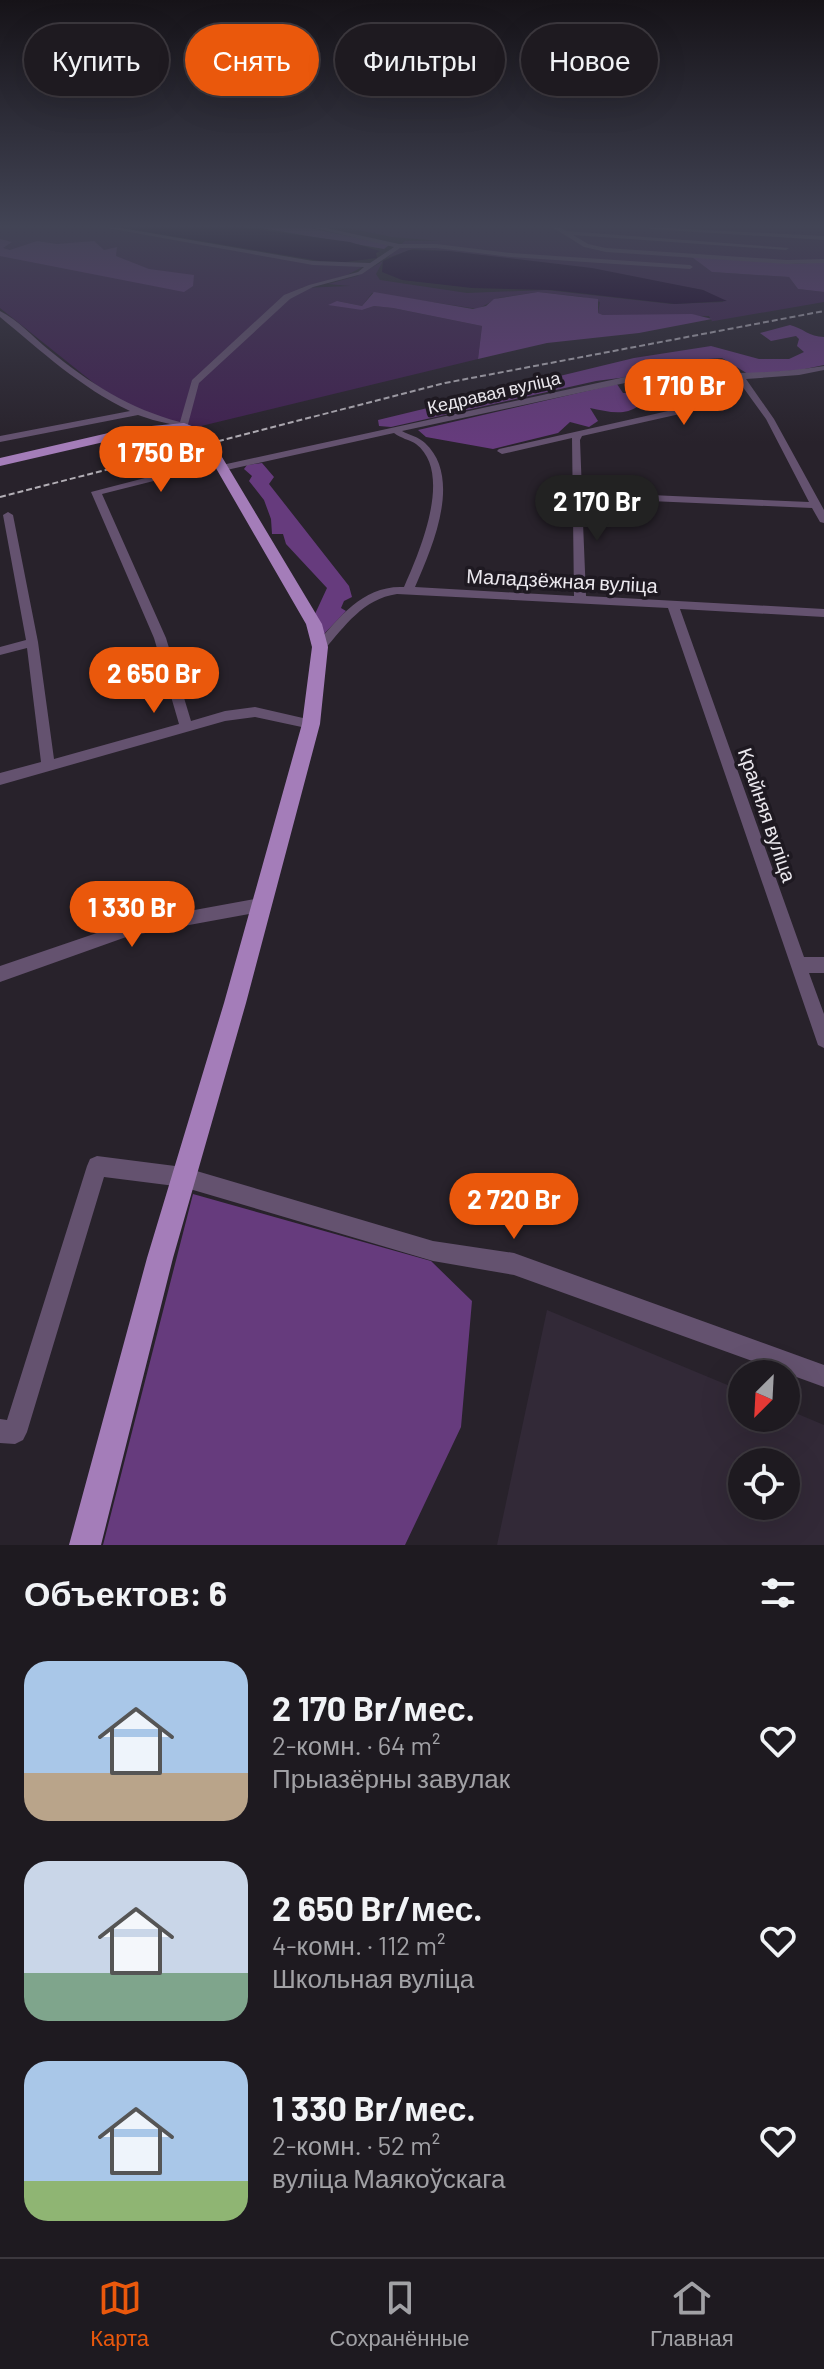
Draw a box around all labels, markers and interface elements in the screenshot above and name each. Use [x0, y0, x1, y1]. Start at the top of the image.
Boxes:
chip: Купить [24, 24, 169, 96]
chip: Снять [185, 24, 319, 96]
chip: Фильтры [335, 24, 505, 96]
chip: Новое [521, 24, 658, 96]
pin: 1 710 Br [601, 359, 767, 427]
street label: Кедравая вуліца [425, 366, 563, 418]
text: 1 710 Br [643, 369, 725, 400]
pin: 1 750 Br [78, 426, 244, 494]
text: 1 750 Br [117, 436, 205, 467]
pin: 2 170 Br [514, 475, 680, 543]
text: 2 170 Br [553, 485, 641, 516]
street label: Маладзёжная вуліца [466, 563, 659, 597]
pin: 2 650 Br [71, 647, 237, 715]
text: 2 650 Br [107, 657, 201, 688]
street label: Крайняя вуліца [734, 744, 802, 886]
pin: 1 330 Br [49, 881, 215, 949]
text: 1 330 Br [88, 891, 176, 922]
pin: 2 720 Br [431, 1173, 597, 1241]
text: 2 720 Br [467, 1183, 561, 1214]
north arrow [728, 1360, 800, 1432]
map controls [728, 1360, 800, 1520]
button: locate [728, 1448, 800, 1520]
icon: filters [756, 1571, 800, 1615]
text: Объектов: 6 [24, 1572, 227, 1613]
text: 2 170 Br/мес. [272, 1687, 475, 1728]
icon: home [88, 1693, 184, 1789]
icon: heart [756, 1719, 800, 1763]
text: 2-комн. · 64 m² [272, 1729, 441, 1760]
text: Прыазёрны завулак [272, 1762, 510, 1793]
text: 2 650 Br/мес. [272, 1887, 483, 1928]
icon: home [88, 1893, 184, 1989]
icon: heart [756, 1919, 800, 1963]
text: 4-комн. · 112 m² [272, 1929, 445, 1960]
text: Школьная вуліца [272, 1962, 474, 1993]
text: 1 330 Br/мес. [272, 2087, 476, 2128]
icon: home [88, 2093, 184, 2189]
icon: heart [756, 2119, 800, 2163]
text: 2-комн. · 52 m² [272, 2129, 440, 2160]
text: вуліца Маякоўскага [272, 2162, 506, 2193]
tab: Карта [90, 2276, 149, 2352]
tab: Сохранённые [330, 2276, 470, 2352]
tab: Главная [650, 2276, 734, 2352]

